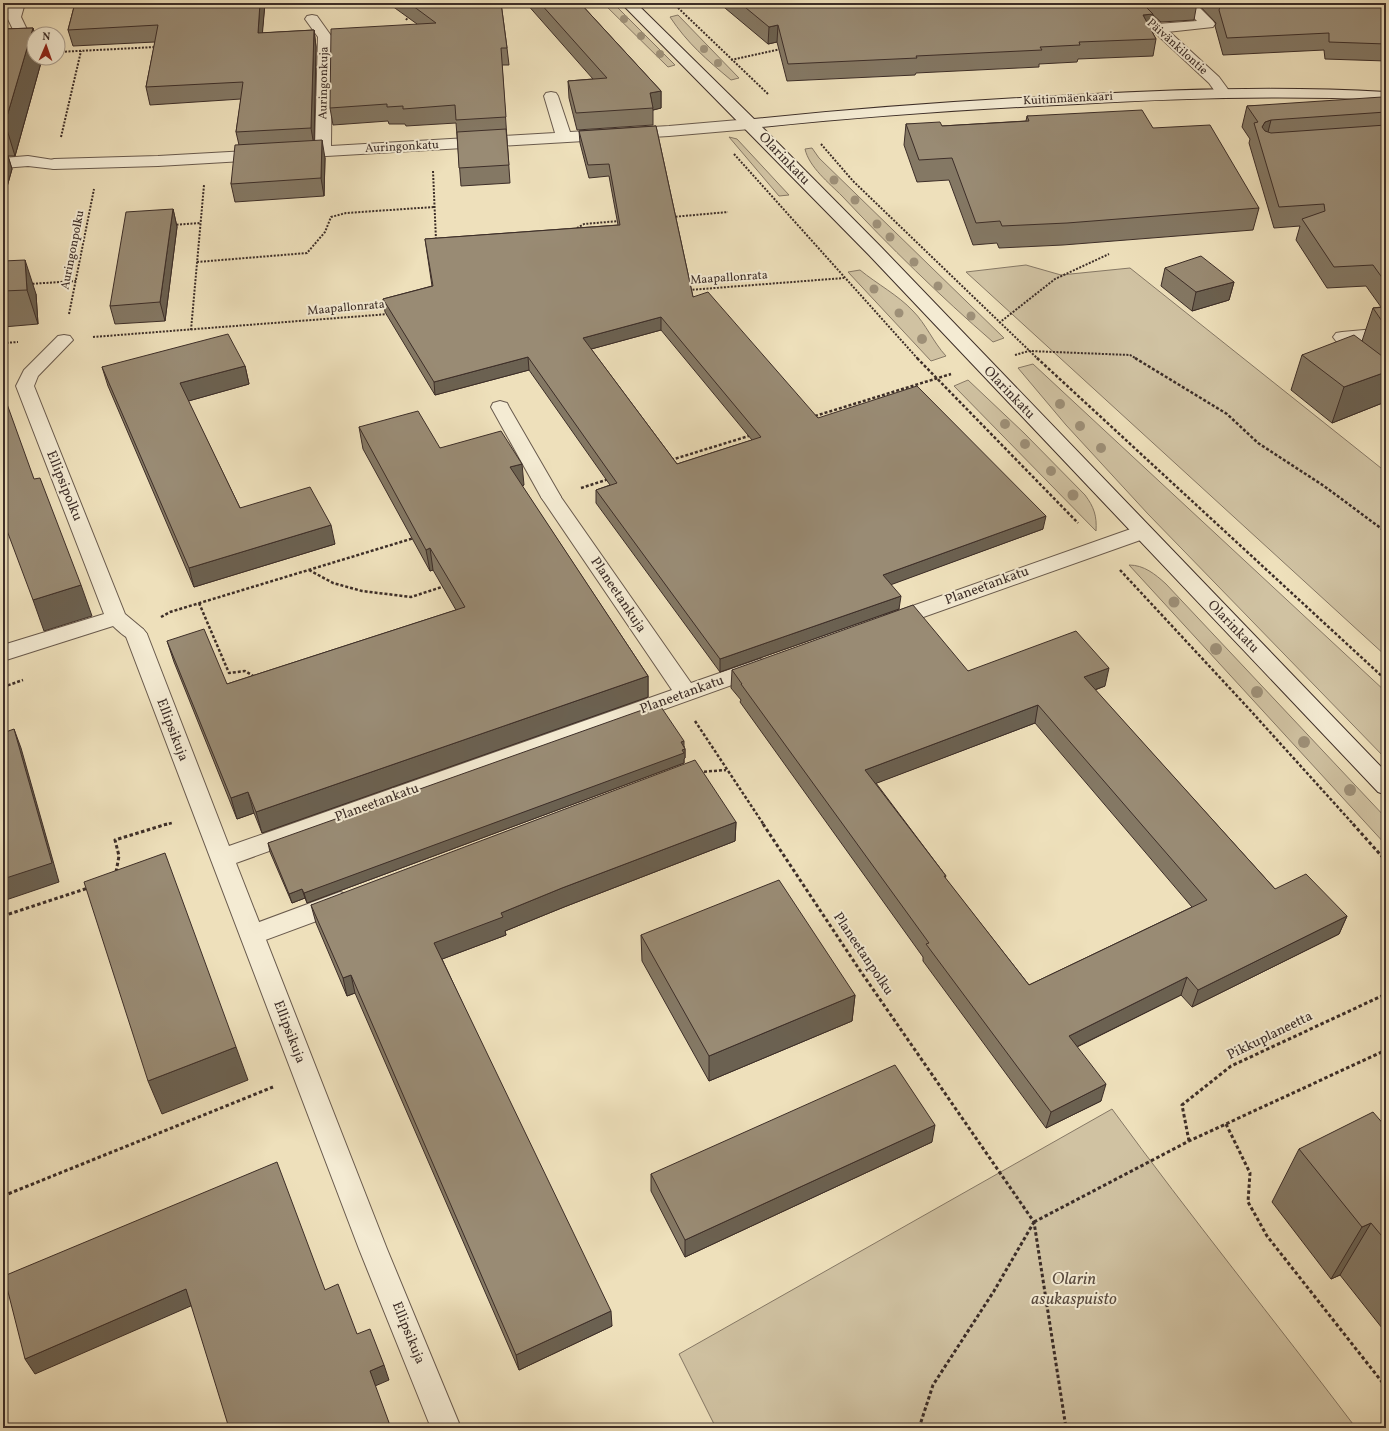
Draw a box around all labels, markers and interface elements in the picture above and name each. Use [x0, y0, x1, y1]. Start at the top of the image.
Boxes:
street label: Päivänkilontie [1143, 15, 1211, 79]
north arrow [26, 26, 66, 66]
text: N [42, 30, 51, 45]
street label: Auringonkuja [315, 46, 333, 120]
street label: Kuitinmäenkaari [1023, 89, 1114, 109]
street label: Olarinkatu [754, 128, 814, 190]
street label: Auringonkatu [365, 137, 439, 157]
street label: Auringonpolku [57, 209, 89, 291]
street label: Maapallonrata [690, 267, 768, 289]
street label: Maapallonrata [307, 297, 385, 319]
street label: Olarinkatu [979, 362, 1039, 424]
street label: Ellipsipolku [41, 448, 87, 524]
street label: Planeetankuja [586, 553, 650, 637]
street label: Planeetankatu [942, 562, 1032, 610]
street label: Olarinkatu [1203, 596, 1263, 658]
street label: Planeetankatu [637, 671, 727, 719]
street label: Ellipsikuja [151, 696, 193, 764]
street label: Planeetankatu [332, 779, 422, 827]
street label: Planeetanpolku [828, 909, 898, 999]
street label: Ellipsikuja [268, 998, 310, 1066]
street label: Pikkuplaneetta [1224, 1007, 1316, 1065]
park label: Olarin asukaspuisto [1031, 1268, 1117, 1311]
street label: Ellipsikuja [387, 1299, 429, 1367]

